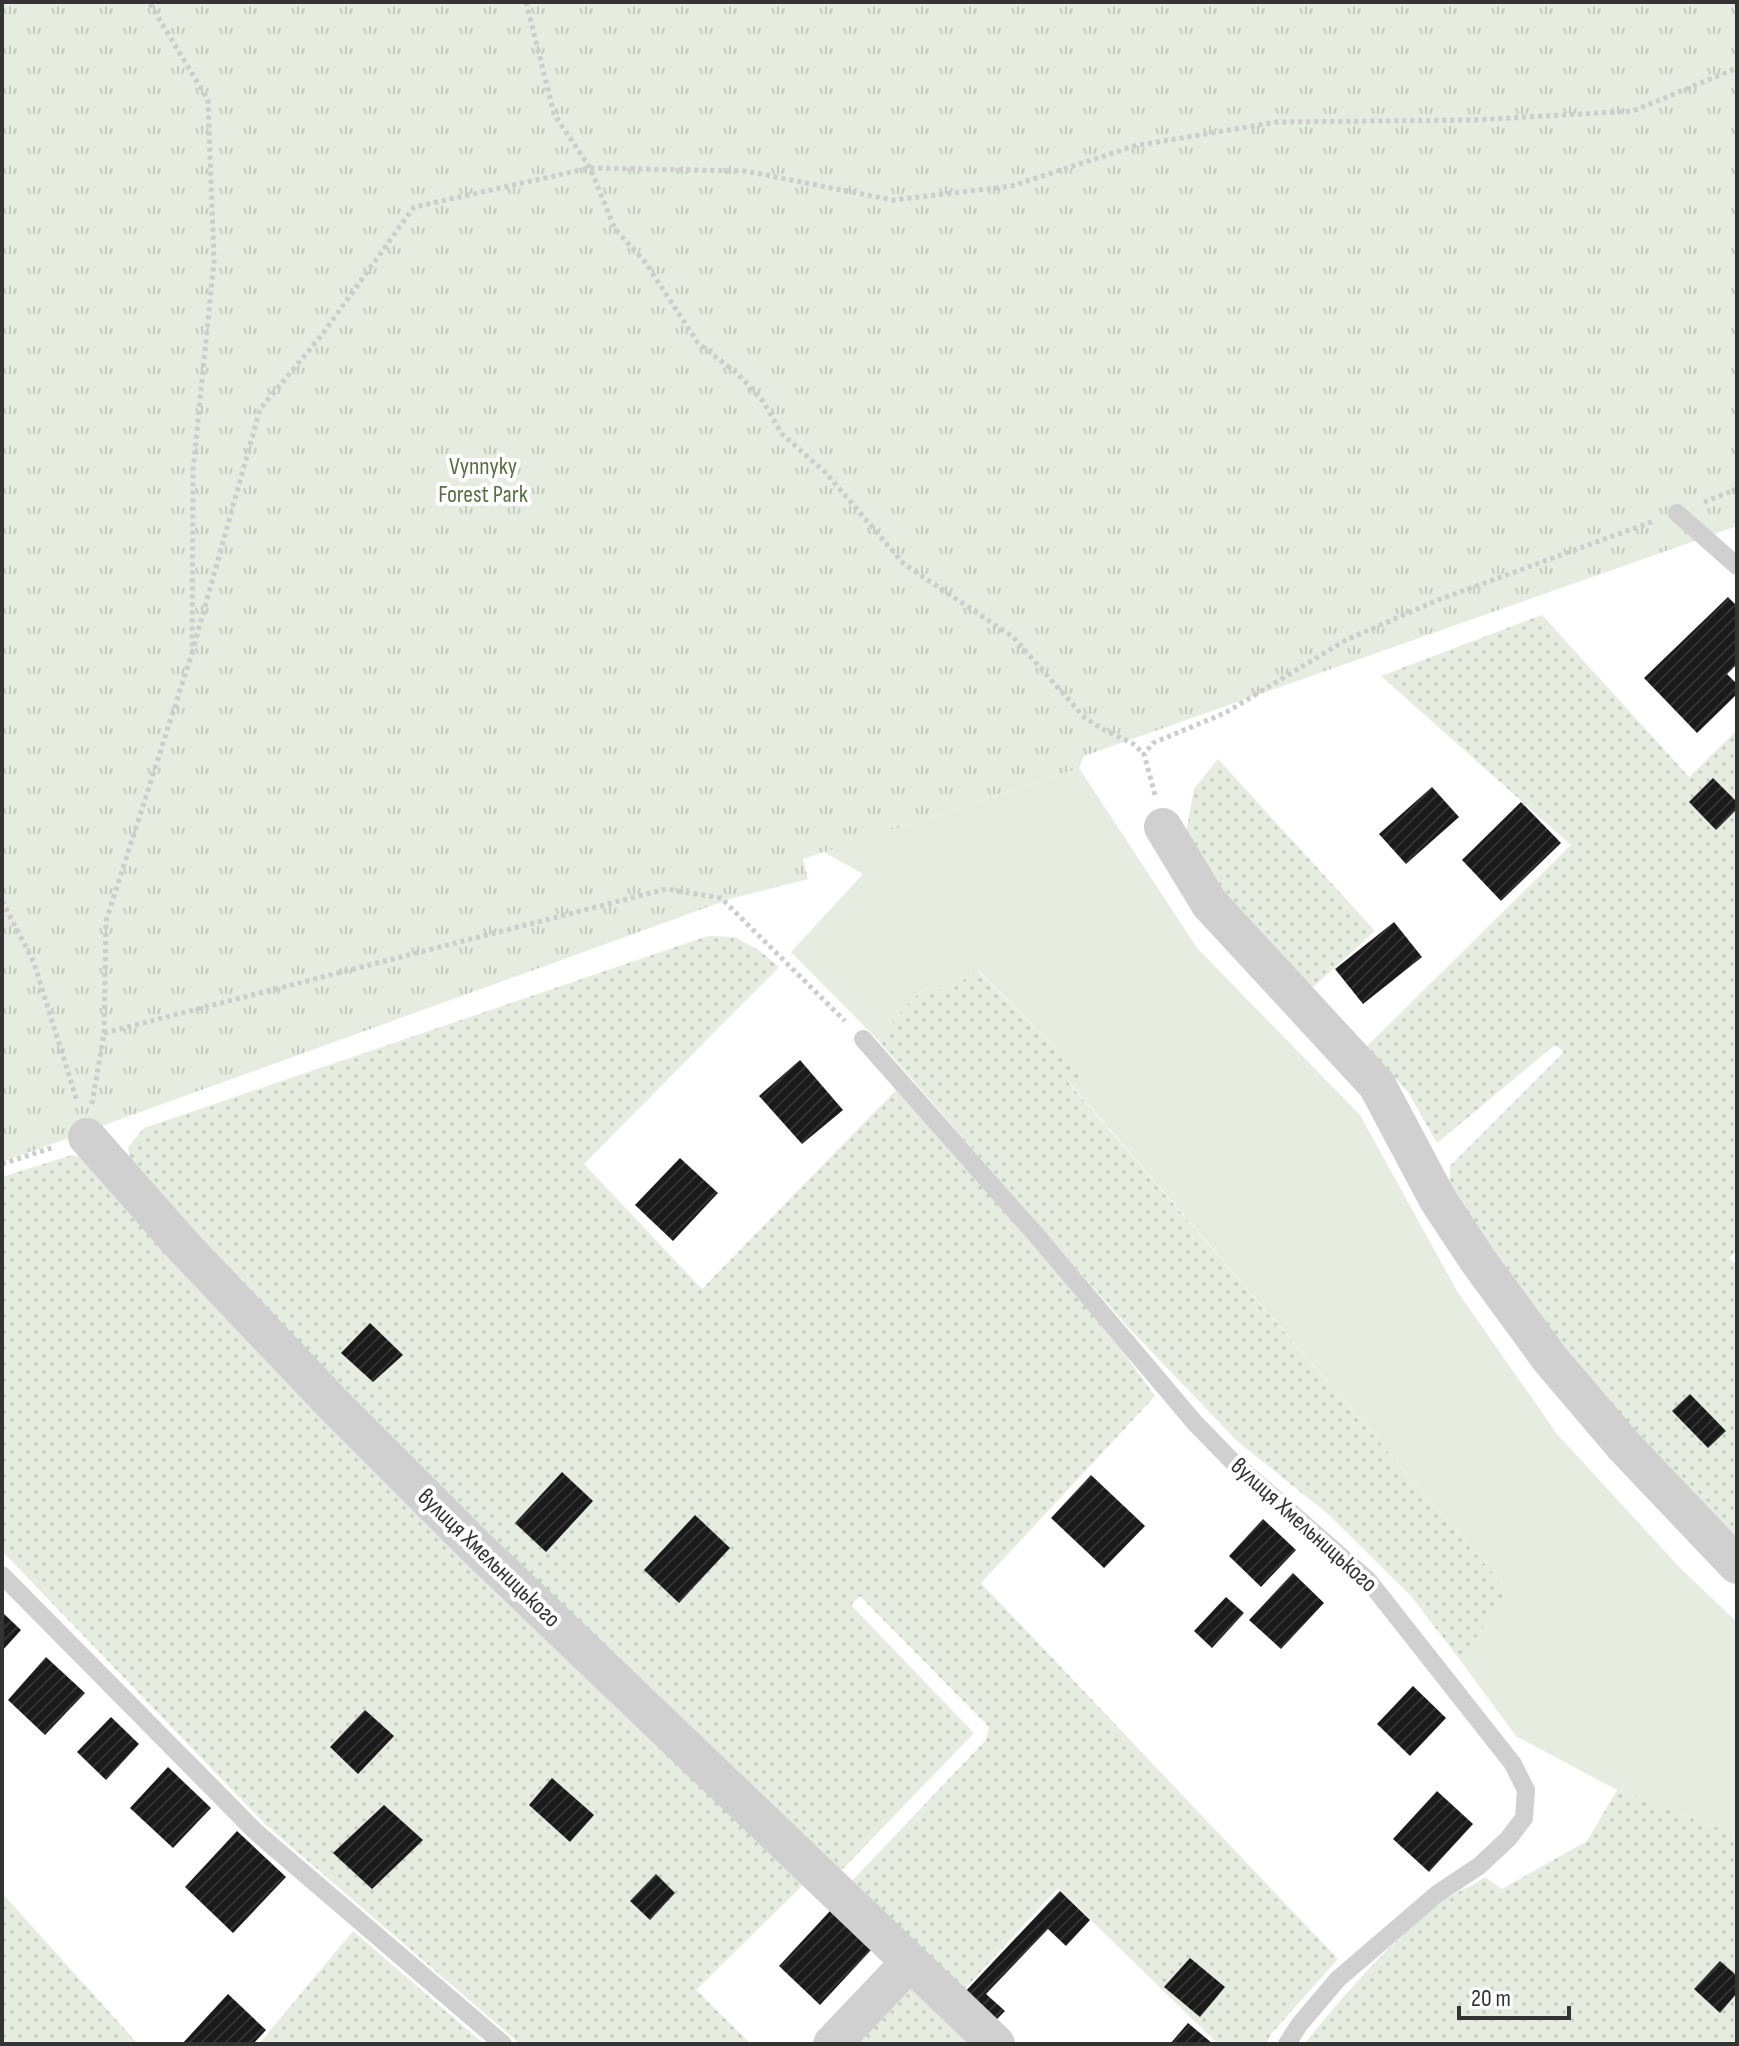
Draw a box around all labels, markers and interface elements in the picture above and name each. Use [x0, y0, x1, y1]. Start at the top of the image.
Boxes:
park label: Vynnyky Forest Park [438, 452, 528, 509]
street label: вулиця Хмельницького [1225, 1452, 1383, 1598]
street label: вулиця Хмельницького [412, 1483, 566, 1633]
scale bar [1459, 1970, 1569, 2020]
text: 20 m [1471, 1984, 1511, 2013]

